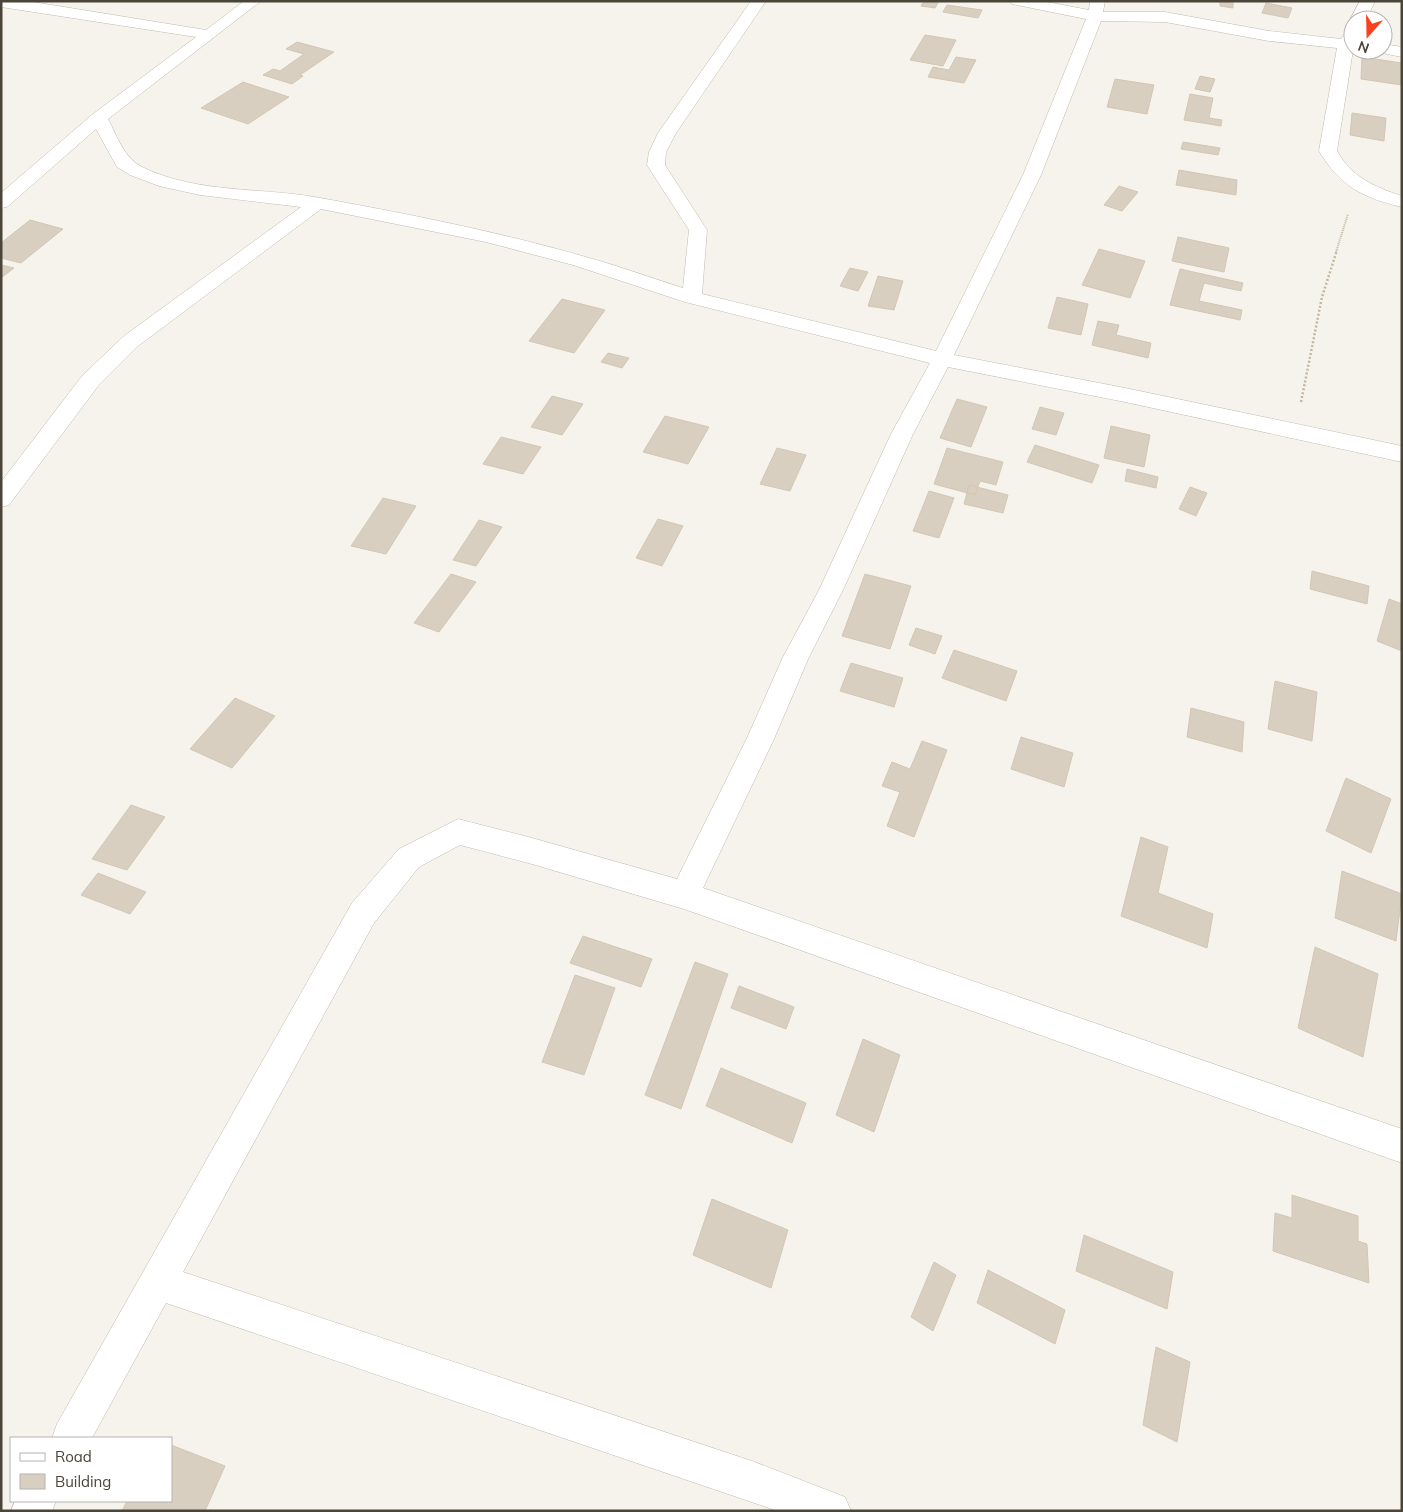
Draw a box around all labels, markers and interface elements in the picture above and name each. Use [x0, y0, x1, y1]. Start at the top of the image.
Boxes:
north arrow [1343, 10, 1393, 60]
text: N [1356, 37, 1372, 57]
legend [10, 1437, 172, 1502]
text: Road [55, 1447, 92, 1466]
text: Building [55, 1472, 111, 1491]

